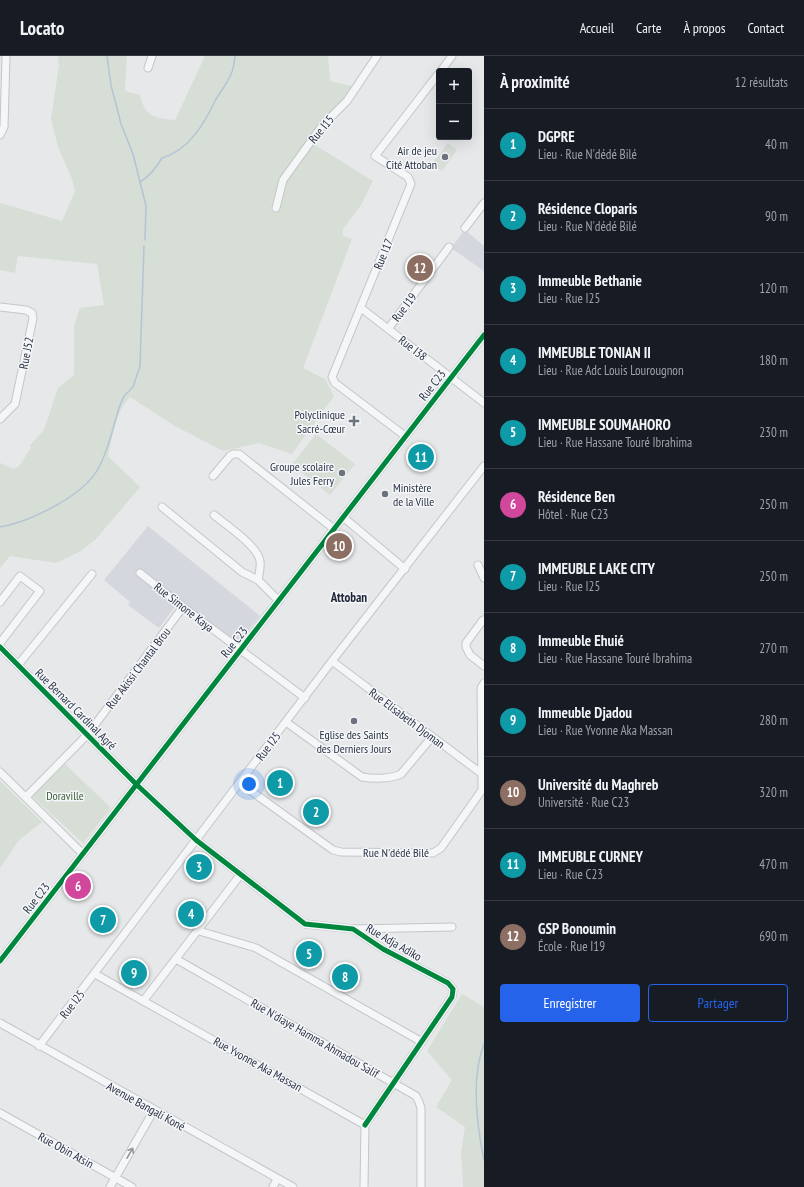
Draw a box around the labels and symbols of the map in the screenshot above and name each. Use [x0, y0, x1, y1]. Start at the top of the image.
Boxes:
street label: Rue I15 [305, 112, 337, 146]
place label: Air de jeu Cité Attoban [386, 143, 437, 172]
marker: Air de jeu Cité Attoban [440, 152, 450, 162]
street label: Rue I17 [370, 236, 396, 272]
pin: 12 [407, 253, 433, 283]
street label: Rue I19 [388, 290, 420, 324]
street label: Rue I38 [396, 332, 430, 364]
street label: Rue J52 [16, 336, 36, 370]
street label: Rue C23 [415, 367, 449, 403]
place label: Polyclinique Sacré-Cœur [295, 407, 346, 436]
marker: Polyclinique Sacré-Cœur [348, 415, 360, 427]
pin: 11 [408, 442, 434, 472]
place label: Groupe scolaire Jules Ferry [270, 459, 334, 488]
marker: Groupe scolaire Jules Ferry [337, 468, 347, 478]
place label: Ministère de la Ville [393, 480, 434, 509]
marker: Ministère de la Ville [380, 489, 390, 499]
pin: 10 [326, 531, 352, 561]
street label: Rue Simone Kaya [151, 579, 217, 635]
district label: Attoban [330, 589, 367, 606]
street label: Rue Akissi Chantal Brou [103, 624, 173, 712]
street label: Rue C23 [217, 624, 251, 660]
street label: Rue Bernard Cardinal Agré [32, 665, 120, 753]
street label: Rue Elisabeth Djoman [366, 685, 448, 751]
marker: Eglise des Saints des Derniers Jours [349, 716, 359, 726]
place label: Eglise des Saints des Derniers Jours [317, 727, 391, 756]
street label: Rue I25 [252, 729, 284, 763]
pin: 1 [267, 768, 293, 798]
your location [239, 774, 259, 794]
park label: Doraville [46, 788, 84, 803]
pin: 2 [303, 797, 329, 827]
street label: Rue N'dédé Bilé [363, 845, 429, 860]
pin: 3 [186, 852, 212, 882]
pin: 6 [65, 871, 91, 901]
street label: Rue C23 [19, 880, 53, 916]
pin: 4 [178, 899, 204, 929]
pin: 7 [90, 905, 116, 935]
street label: Rue Adja Adiko [363, 920, 425, 964]
pin: 5 [296, 939, 322, 969]
pin: 9 [121, 958, 147, 988]
pin: 8 [332, 962, 358, 992]
street label: Rue I25 [56, 987, 88, 1021]
street label: Rue N'diaye Hamma Ahmadou Salif [248, 995, 383, 1081]
street label: Rue Yvonne Aka Massan [211, 1033, 305, 1095]
street label: Avenue Bangali Koné [104, 1078, 188, 1134]
street label: Rue Obin Atsin [36, 1129, 96, 1171]
one-way arrow [126, 1147, 134, 1159]

